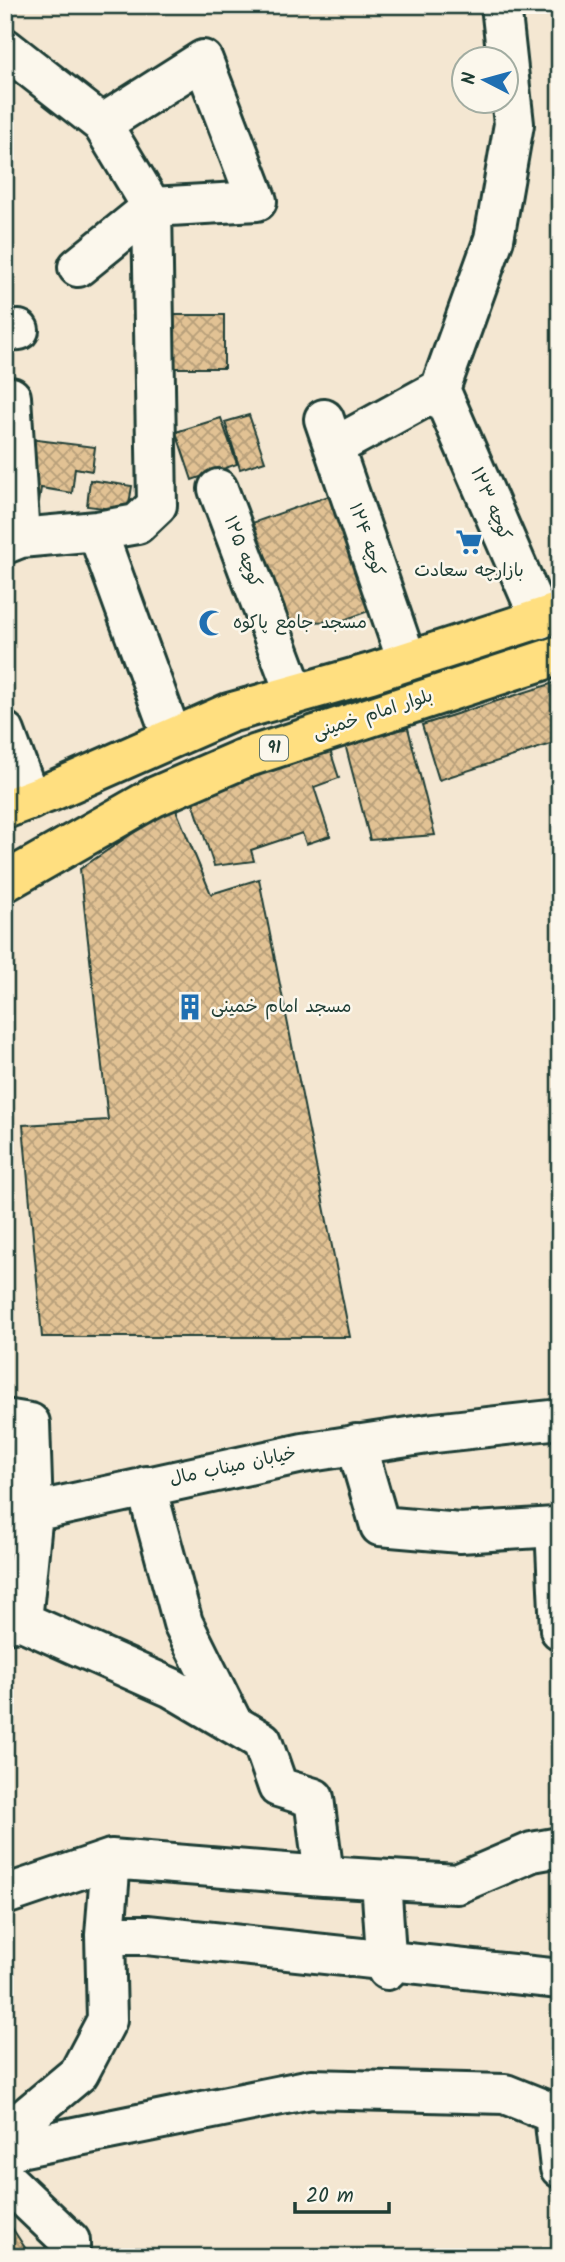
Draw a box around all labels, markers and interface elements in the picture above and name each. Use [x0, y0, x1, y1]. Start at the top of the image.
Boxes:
north arrow [449, 46, 520, 116]
text: N [455, 71, 486, 86]
street label: کوچه ۱۲۳ [462, 463, 519, 546]
street label: کوچه ۱۲۴ [340, 499, 392, 581]
street label: کوچه ۱۲۵ [215, 512, 269, 592]
supermarket icon: بازارچه سعادت [454, 527, 484, 557]
place label: بازارچه سعادت [414, 557, 524, 586]
mosque icon: مسجد جامع پاکوه [197, 608, 227, 638]
place label: مسجد جامع پاکوه [233, 609, 367, 638]
street label: بلوار امام خمینی [309, 682, 437, 748]
road number: 91 [260, 736, 288, 761]
building icon: مسجد امام خمینی [175, 992, 205, 1022]
place label: مسجد امام خمینی [211, 993, 352, 1022]
street label: خیابان میناب مال [167, 1439, 299, 1495]
scale bar [295, 2171, 390, 2215]
text: 20 m [306, 2180, 354, 2213]

